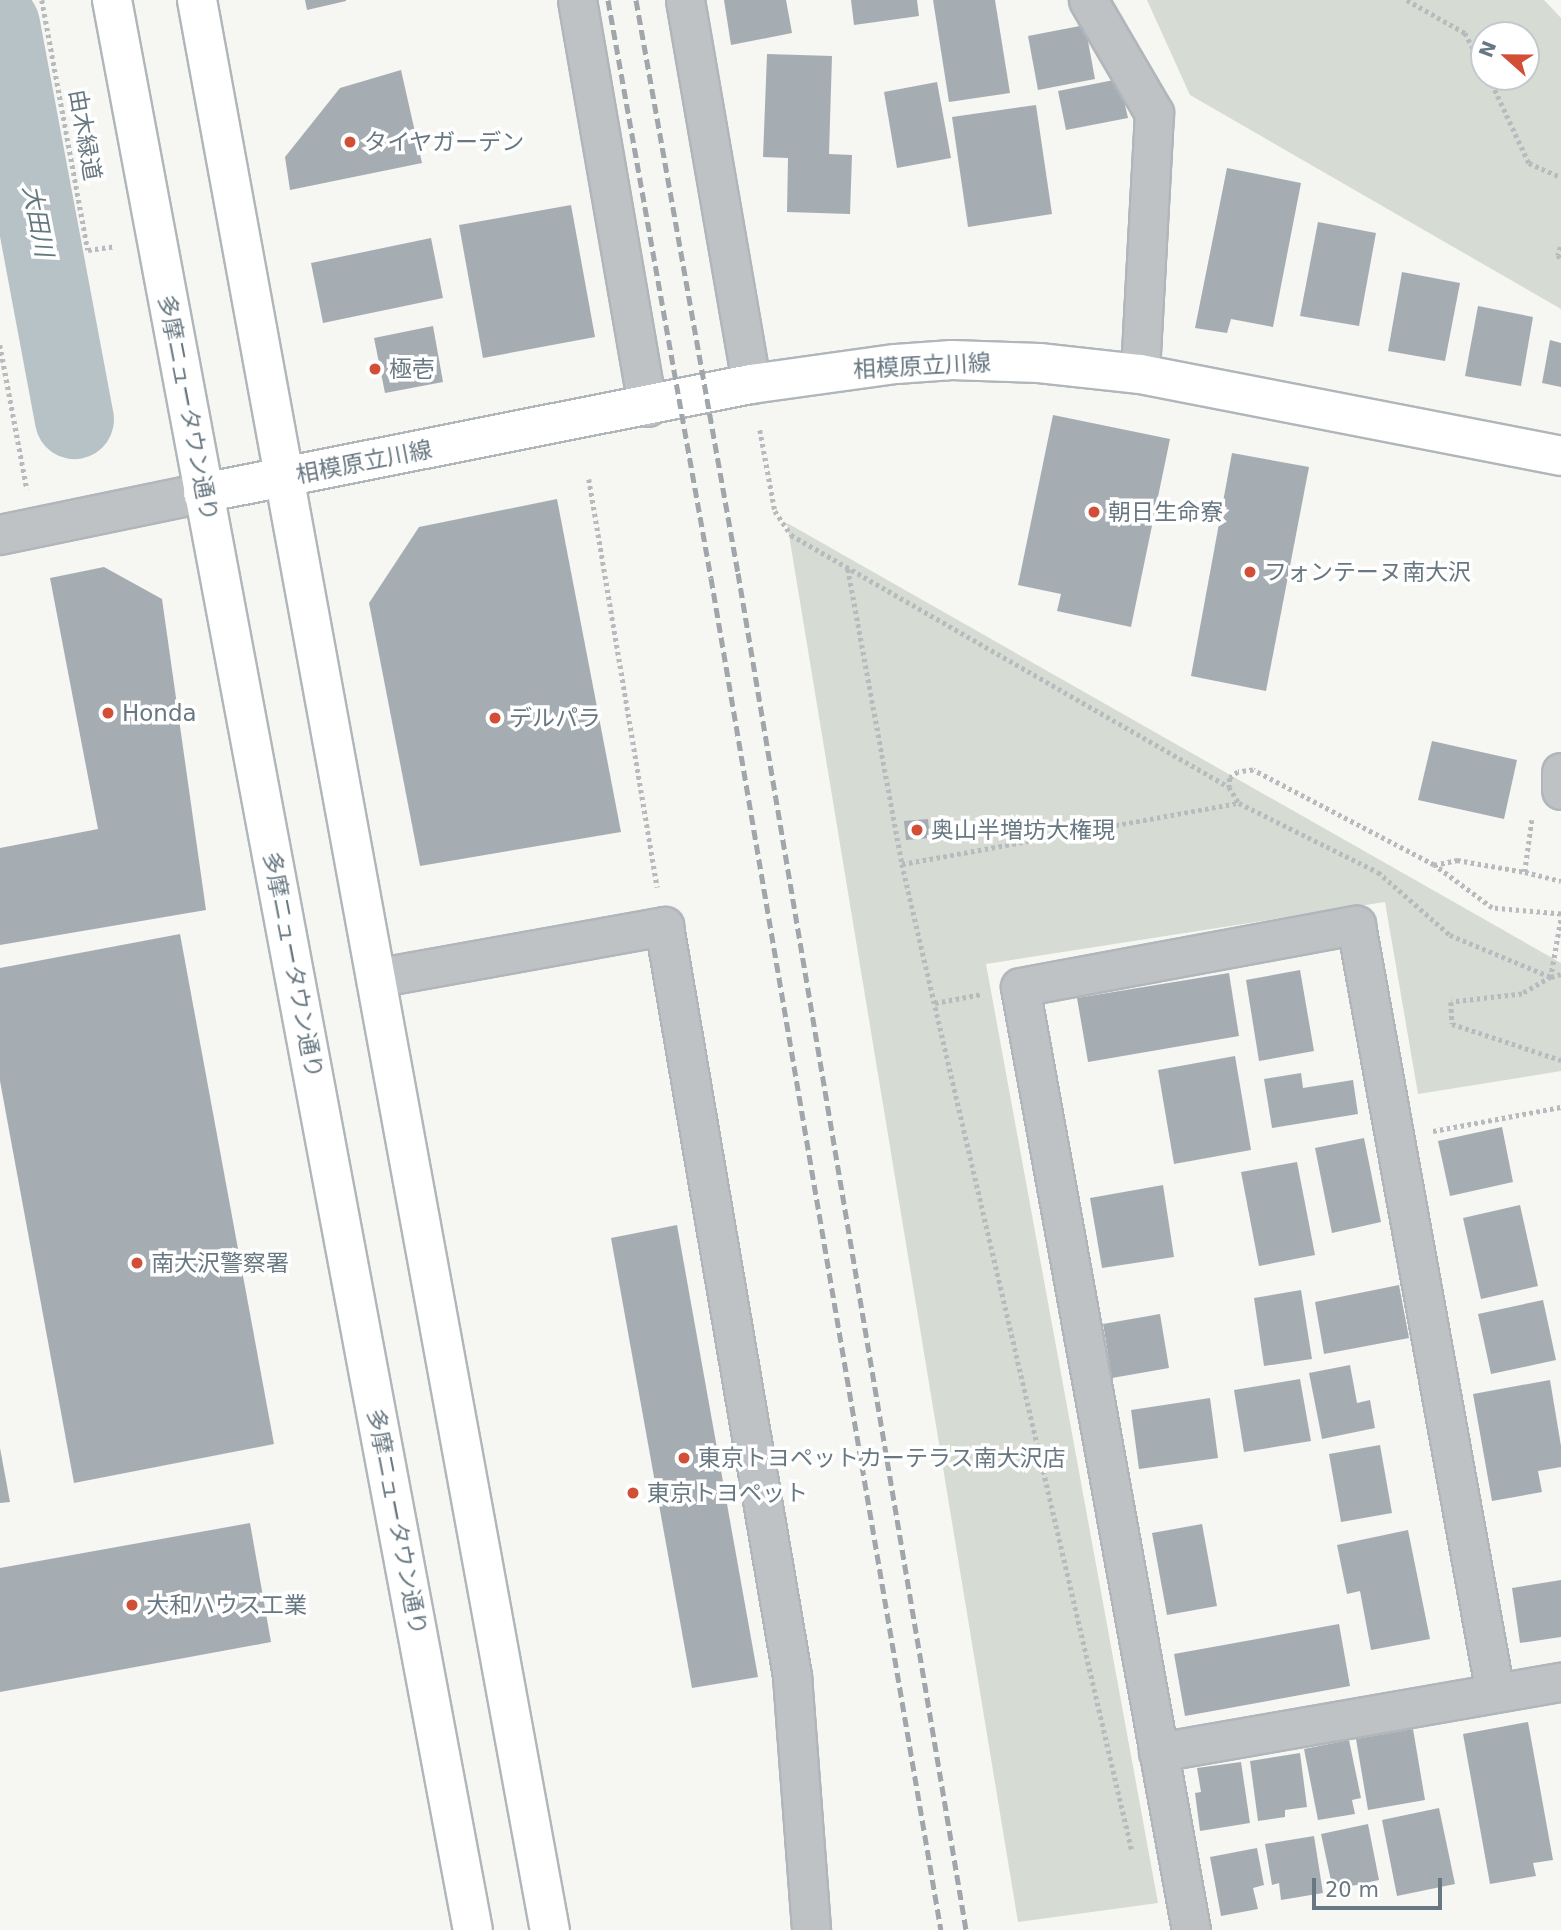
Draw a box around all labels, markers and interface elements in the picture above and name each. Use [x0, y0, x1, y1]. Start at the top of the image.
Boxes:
north arrow [1470, 21, 1540, 91]
text: N [1474, 38, 1500, 61]
street label: 由木緑道 [63, 87, 107, 183]
place label: タイヤガーデン [364, 128, 525, 156]
marker: タイヤガーデン [342, 134, 358, 150]
water label: 大田川 [16, 183, 58, 259]
street label: 多摩ニュータウン通り [153, 292, 223, 524]
street label: 相模原立川線 [852, 349, 992, 383]
place label: 極壱 [389, 355, 435, 383]
marker: 極壱 [367, 361, 383, 377]
street label: 相模原立川線 [294, 435, 434, 489]
place label: 朝日生命寮 [1108, 498, 1223, 526]
marker: 朝日生命寮 [1086, 504, 1102, 520]
place label: フォンテーヌ南大沢 [1264, 558, 1471, 586]
marker: フォンテーヌ南大沢 [1242, 564, 1258, 580]
place label: Honda [122, 699, 197, 727]
place label: デルパラ [509, 704, 601, 732]
marker: Honda [100, 705, 116, 721]
marker: デルパラ [487, 710, 503, 726]
place label: 奥山半増坊大権現 [931, 816, 1115, 844]
marker: 奥山半増坊大権現 [909, 822, 925, 838]
street label: 多摩ニュータウン通り [258, 849, 328, 1081]
place label: 南大沢警察署 [151, 1249, 289, 1277]
marker: 南大沢警察署 [129, 1255, 145, 1271]
street label: 多摩ニュータウン通り [362, 1406, 432, 1638]
place label: 東京トヨペットカーテラス南大沢店 [698, 1444, 1066, 1472]
marker: 東京トヨペットカーテラス南大沢店 [676, 1450, 692, 1466]
place label: 東京トヨペット [647, 1479, 808, 1507]
marker: 東京トヨペット [625, 1485, 641, 1501]
place label: 大和ハウス工業 [146, 1591, 307, 1619]
marker: 大和ハウス工業 [124, 1597, 140, 1613]
scale bar [1316, 1864, 1446, 1908]
text: 20 m [1325, 1878, 1379, 1902]

